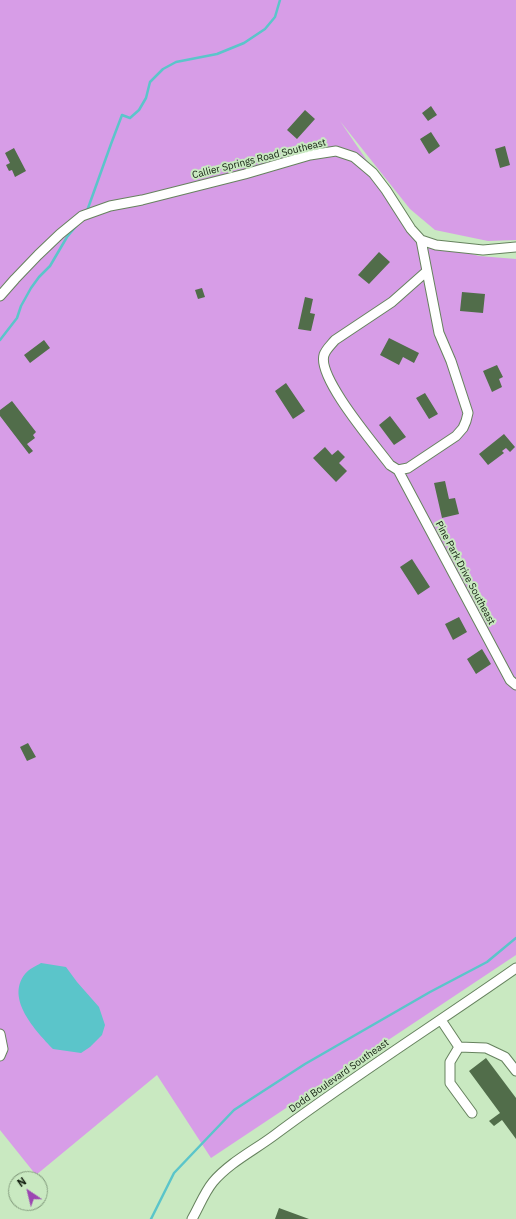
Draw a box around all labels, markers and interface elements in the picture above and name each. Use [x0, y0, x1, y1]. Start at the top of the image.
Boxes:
street label: Callier Springs Road Southeast [191, 137, 327, 181]
street label: Pine Park Drive Southeast [433, 519, 497, 627]
street label: Dodd Boulevard Southeast [287, 1037, 391, 1115]
north arrow [8, 1171, 48, 1211]
text: N [14, 1174, 29, 1190]

